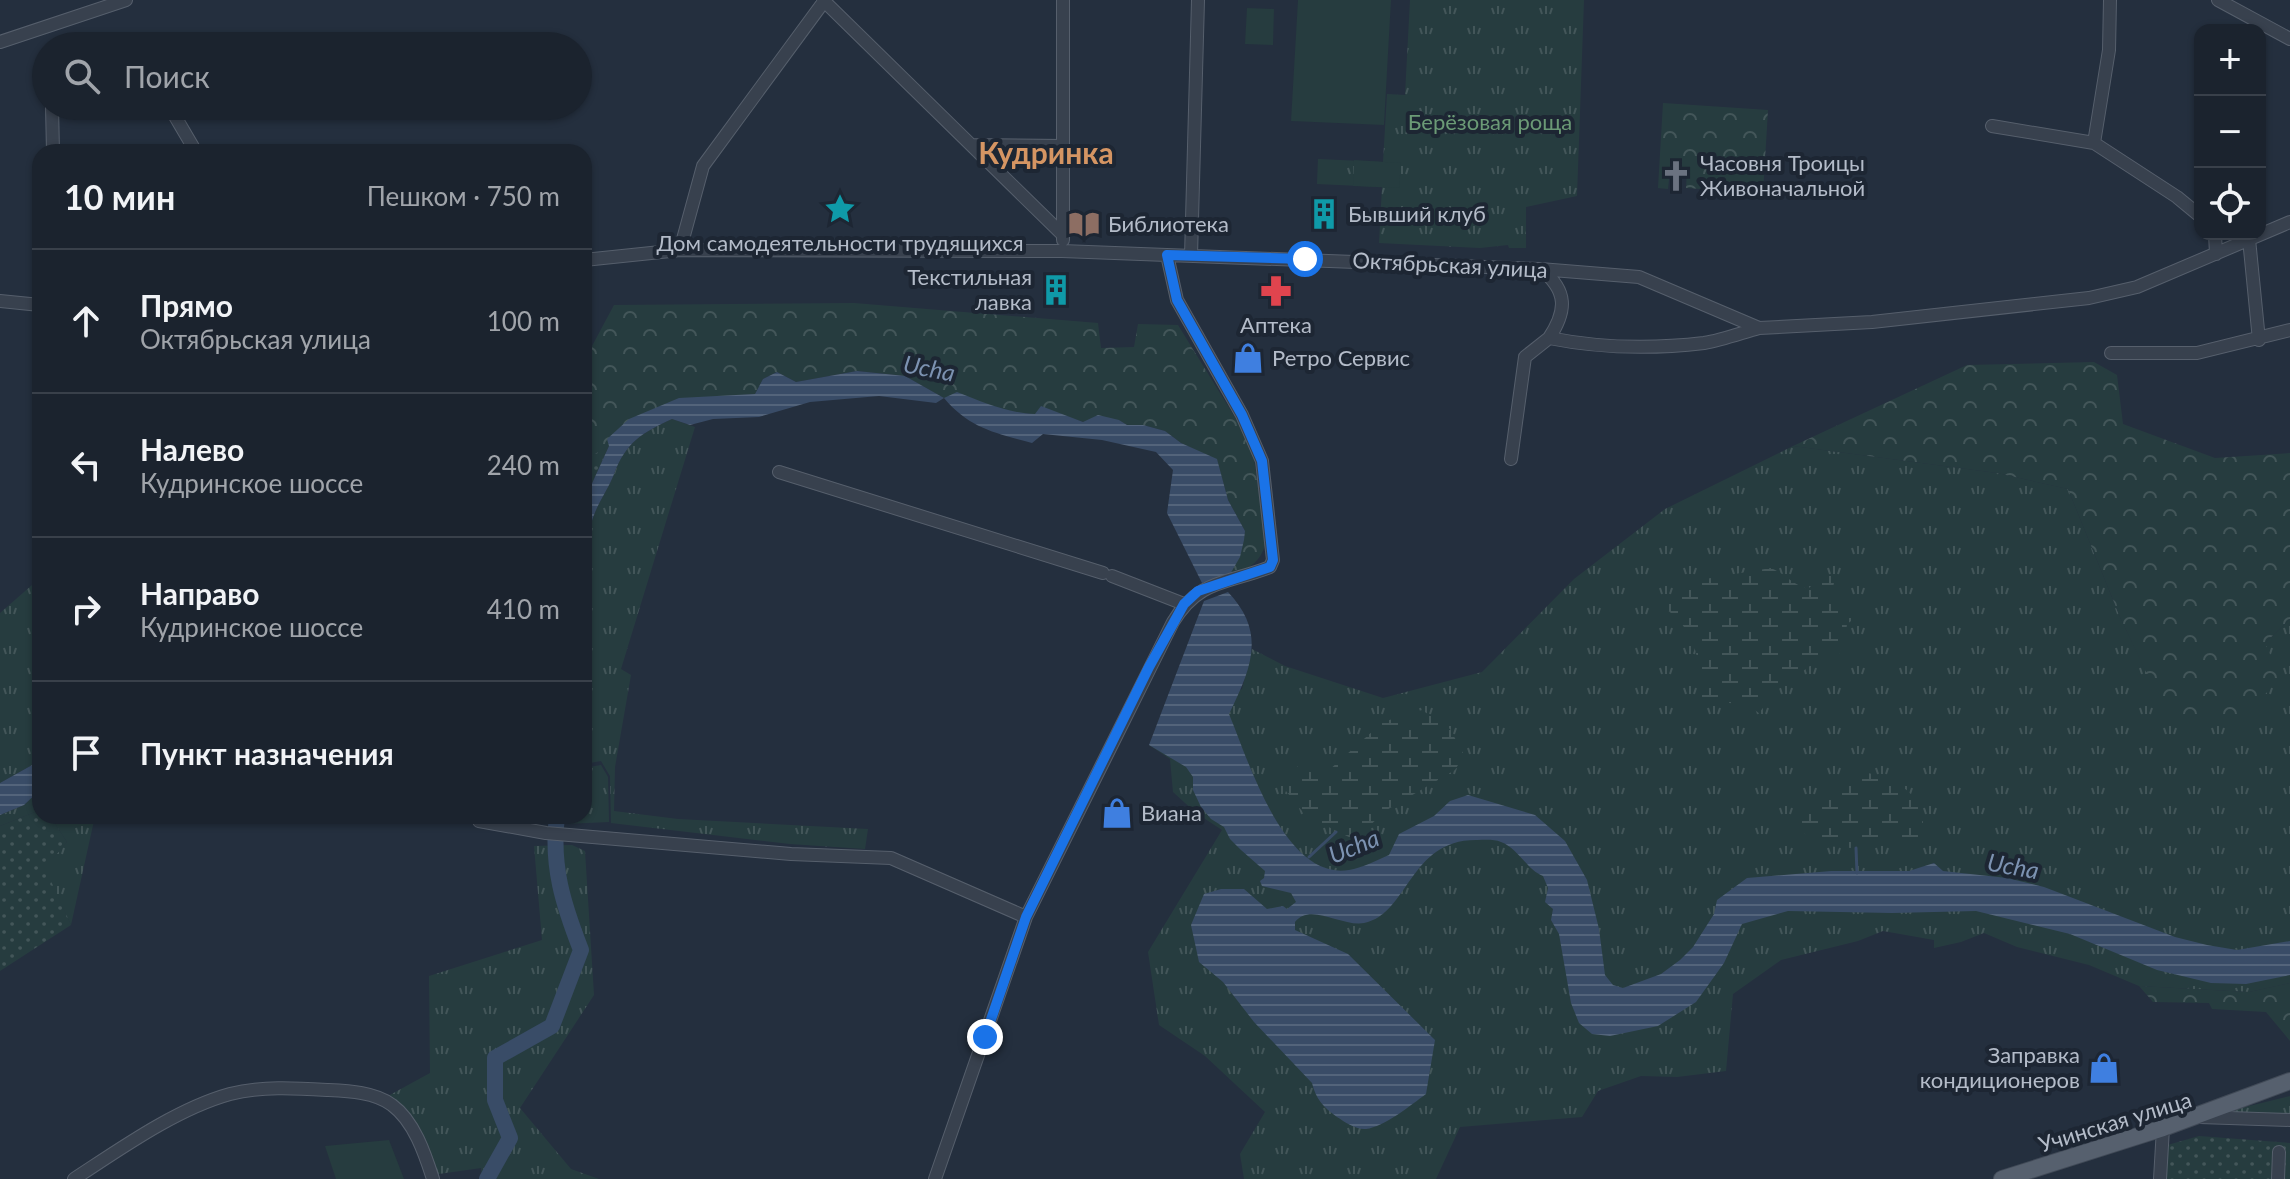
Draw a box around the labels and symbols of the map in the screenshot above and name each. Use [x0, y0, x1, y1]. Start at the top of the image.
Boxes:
park label: Берёзовая роща [1408, 108, 1572, 135]
district label: Кудринка [978, 134, 1114, 170]
place label: Часовня Троицы Живоначальной [1700, 149, 1865, 201]
church icon: Часовня Троицы Живоначальной [1659, 159, 1693, 193]
place icon: Дом самодеятельности трудящихся [823, 192, 857, 226]
building icon: Бывший клуб [1307, 197, 1341, 231]
place label: Бывший клуб [1348, 200, 1486, 227]
library icon: Библиотека [1067, 207, 1101, 241]
place label: Библиотека [1108, 210, 1229, 237]
place label: Дом самодеятельности трудящихся [656, 229, 1024, 256]
route start [1287, 241, 1323, 277]
street label: Октябрьская улица [1352, 246, 1548, 283]
place label: Текстильная лавка [907, 263, 1032, 315]
building icon: Текстильная лавка [1039, 273, 1073, 307]
pharmacy icon: Аптека [1259, 274, 1293, 308]
place label: Аптека [1240, 311, 1312, 338]
shop icon: Ретро Сервис [1231, 341, 1265, 375]
place label: Ретро Сервис [1272, 344, 1410, 371]
water label: Ucha [901, 348, 958, 387]
shop icon: Виана [1100, 796, 1134, 830]
place label: Виана [1141, 799, 1202, 826]
water label: Ucha [1324, 822, 1383, 869]
water label: Ucha [1985, 847, 2041, 884]
route end [967, 1019, 1003, 1055]
place label: Заправка кондиционеров [1920, 1041, 2080, 1093]
shop icon: Заправка кондиционеров [2087, 1051, 2121, 1085]
street label: Учинская улица [2035, 1085, 2195, 1158]

